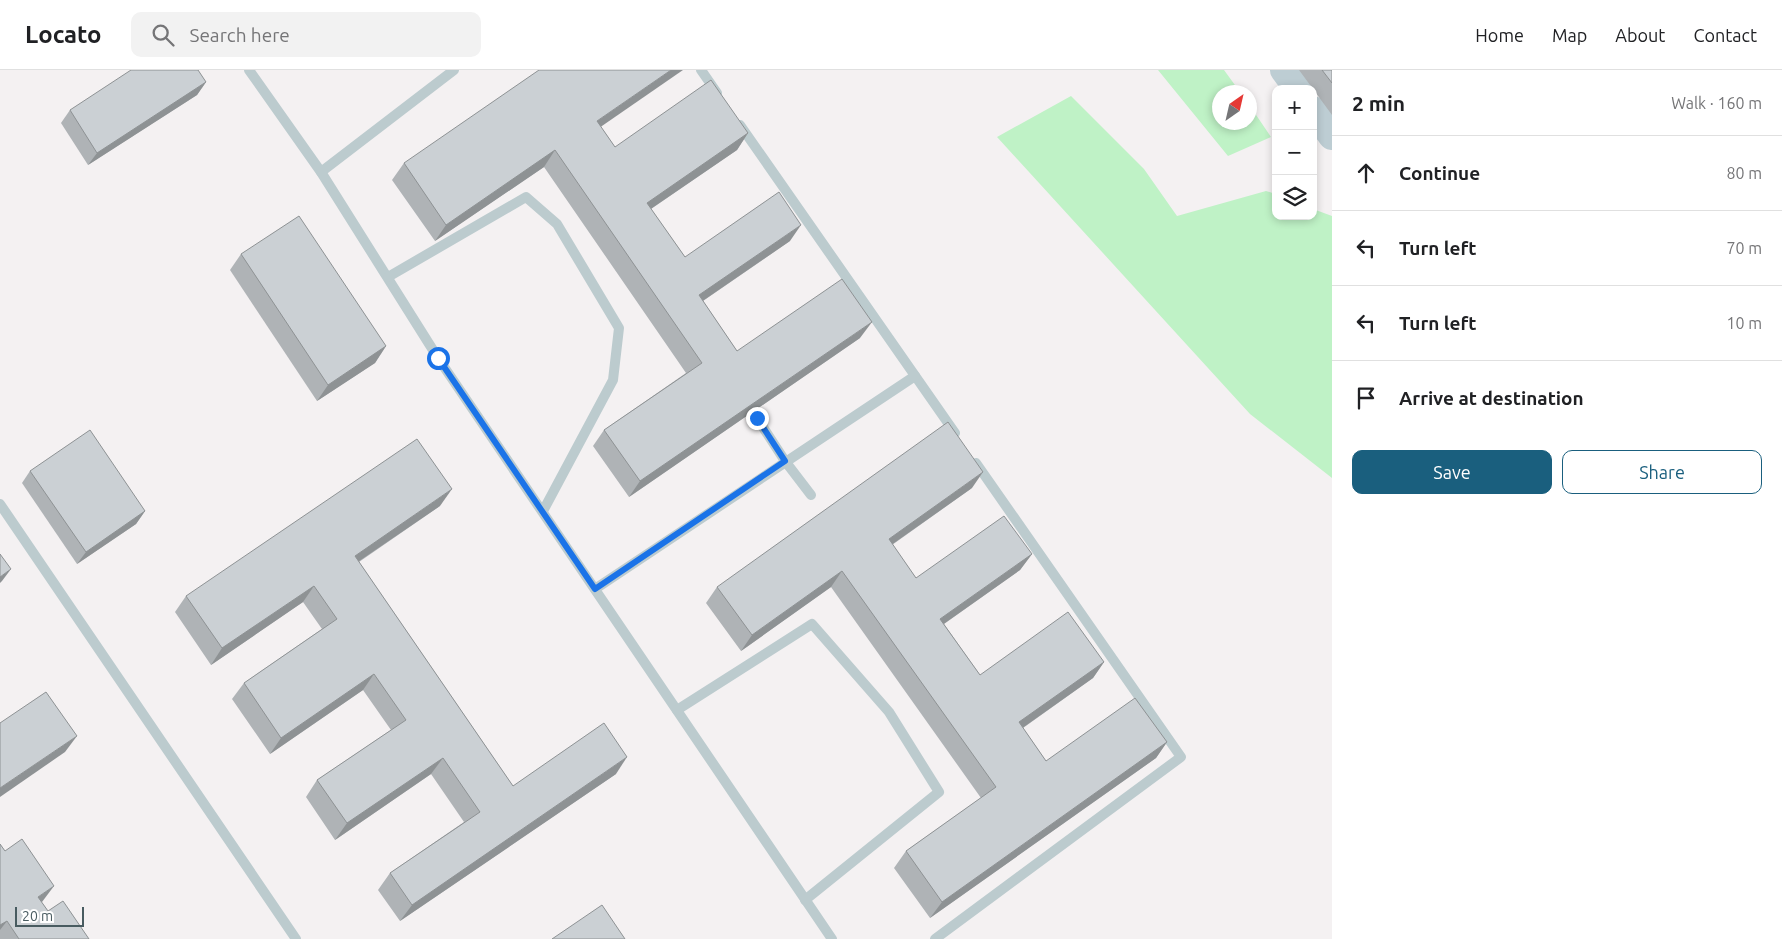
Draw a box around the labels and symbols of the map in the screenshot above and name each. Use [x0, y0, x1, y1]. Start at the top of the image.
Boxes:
north arrow [1212, 85, 1257, 130]
route start [427, 347, 450, 370]
route end [746, 407, 769, 430]
scale bar [15, 904, 84, 927]

